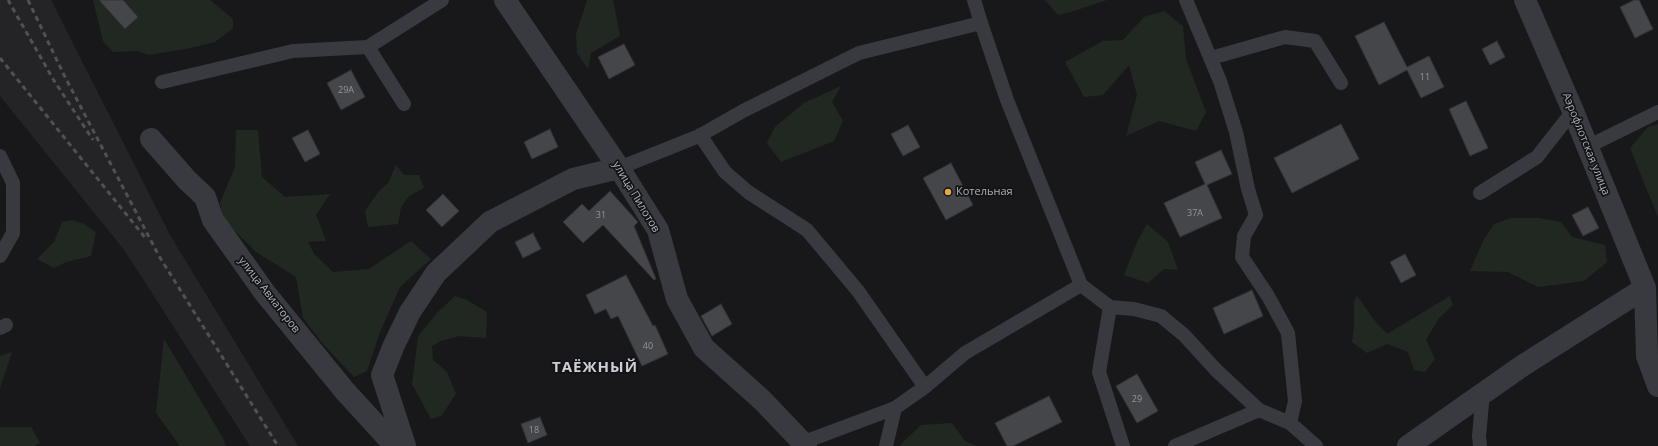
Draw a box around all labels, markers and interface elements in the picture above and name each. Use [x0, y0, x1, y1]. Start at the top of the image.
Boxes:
house number: 11 [1420, 72, 1430, 82]
house number: 29А [338, 85, 354, 95]
street label: Аэрофлотская улица [1559, 91, 1613, 197]
street label: улица Пилотов [610, 159, 662, 235]
place label: Котельная [956, 185, 1013, 199]
marker: Котельная [943, 187, 953, 197]
house number: 37А [1187, 208, 1203, 218]
house number: 31 [596, 210, 606, 220]
street label: улица Авиаторов [235, 254, 303, 336]
house number: 40 [643, 341, 653, 351]
district label: ТАЁЖНЫЙ [552, 359, 638, 377]
house number: 29 [1132, 394, 1142, 404]
house number: 18 [529, 425, 539, 435]

